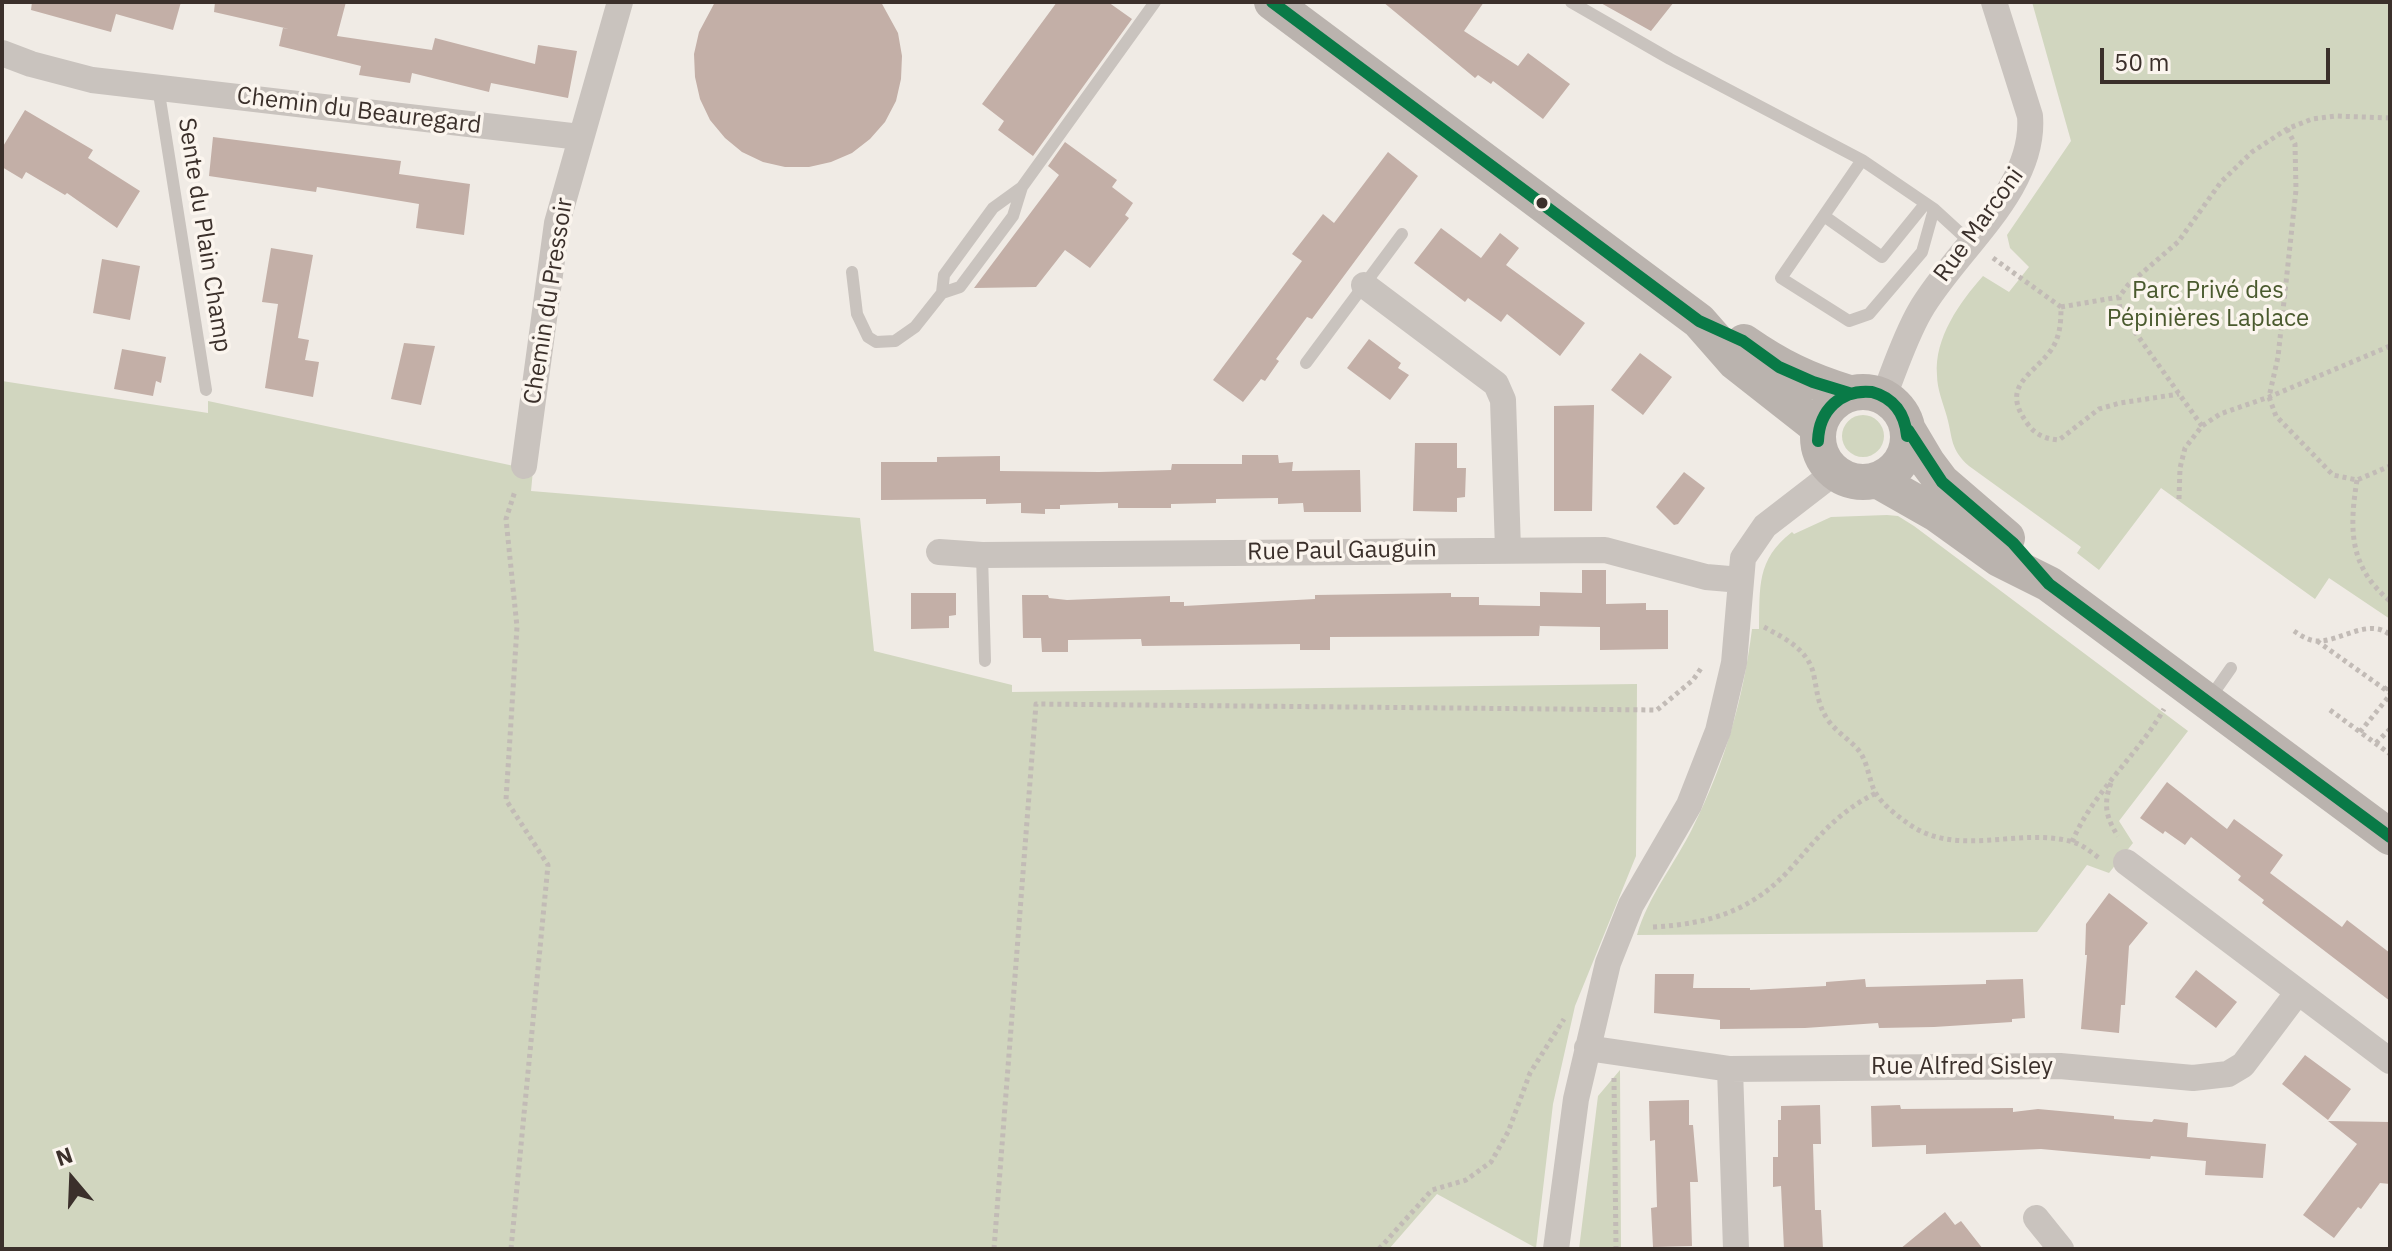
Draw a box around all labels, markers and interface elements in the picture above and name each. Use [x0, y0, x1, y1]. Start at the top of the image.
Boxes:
scale bar [2104, 32, 2334, 82]
text: 50 m [2114, 46, 2169, 78]
street label: Chemin du Beauregard [235, 82, 483, 140]
street label: Sente du Plain Champ [171, 116, 237, 354]
street label: Rue Marconi [1928, 162, 2030, 288]
unlabelled marker [1534, 195, 1550, 211]
street label: Chemin du Pressoir [518, 196, 580, 406]
park label: Parc Privé des Pépinières Laplace [2107, 277, 2309, 333]
street label: Rue Paul Gauguin [1247, 535, 1437, 567]
street label: Rue Alfred Sisley [1871, 1053, 2053, 1081]
north arrow [32, 1139, 112, 1219]
text: N [52, 1140, 76, 1172]

